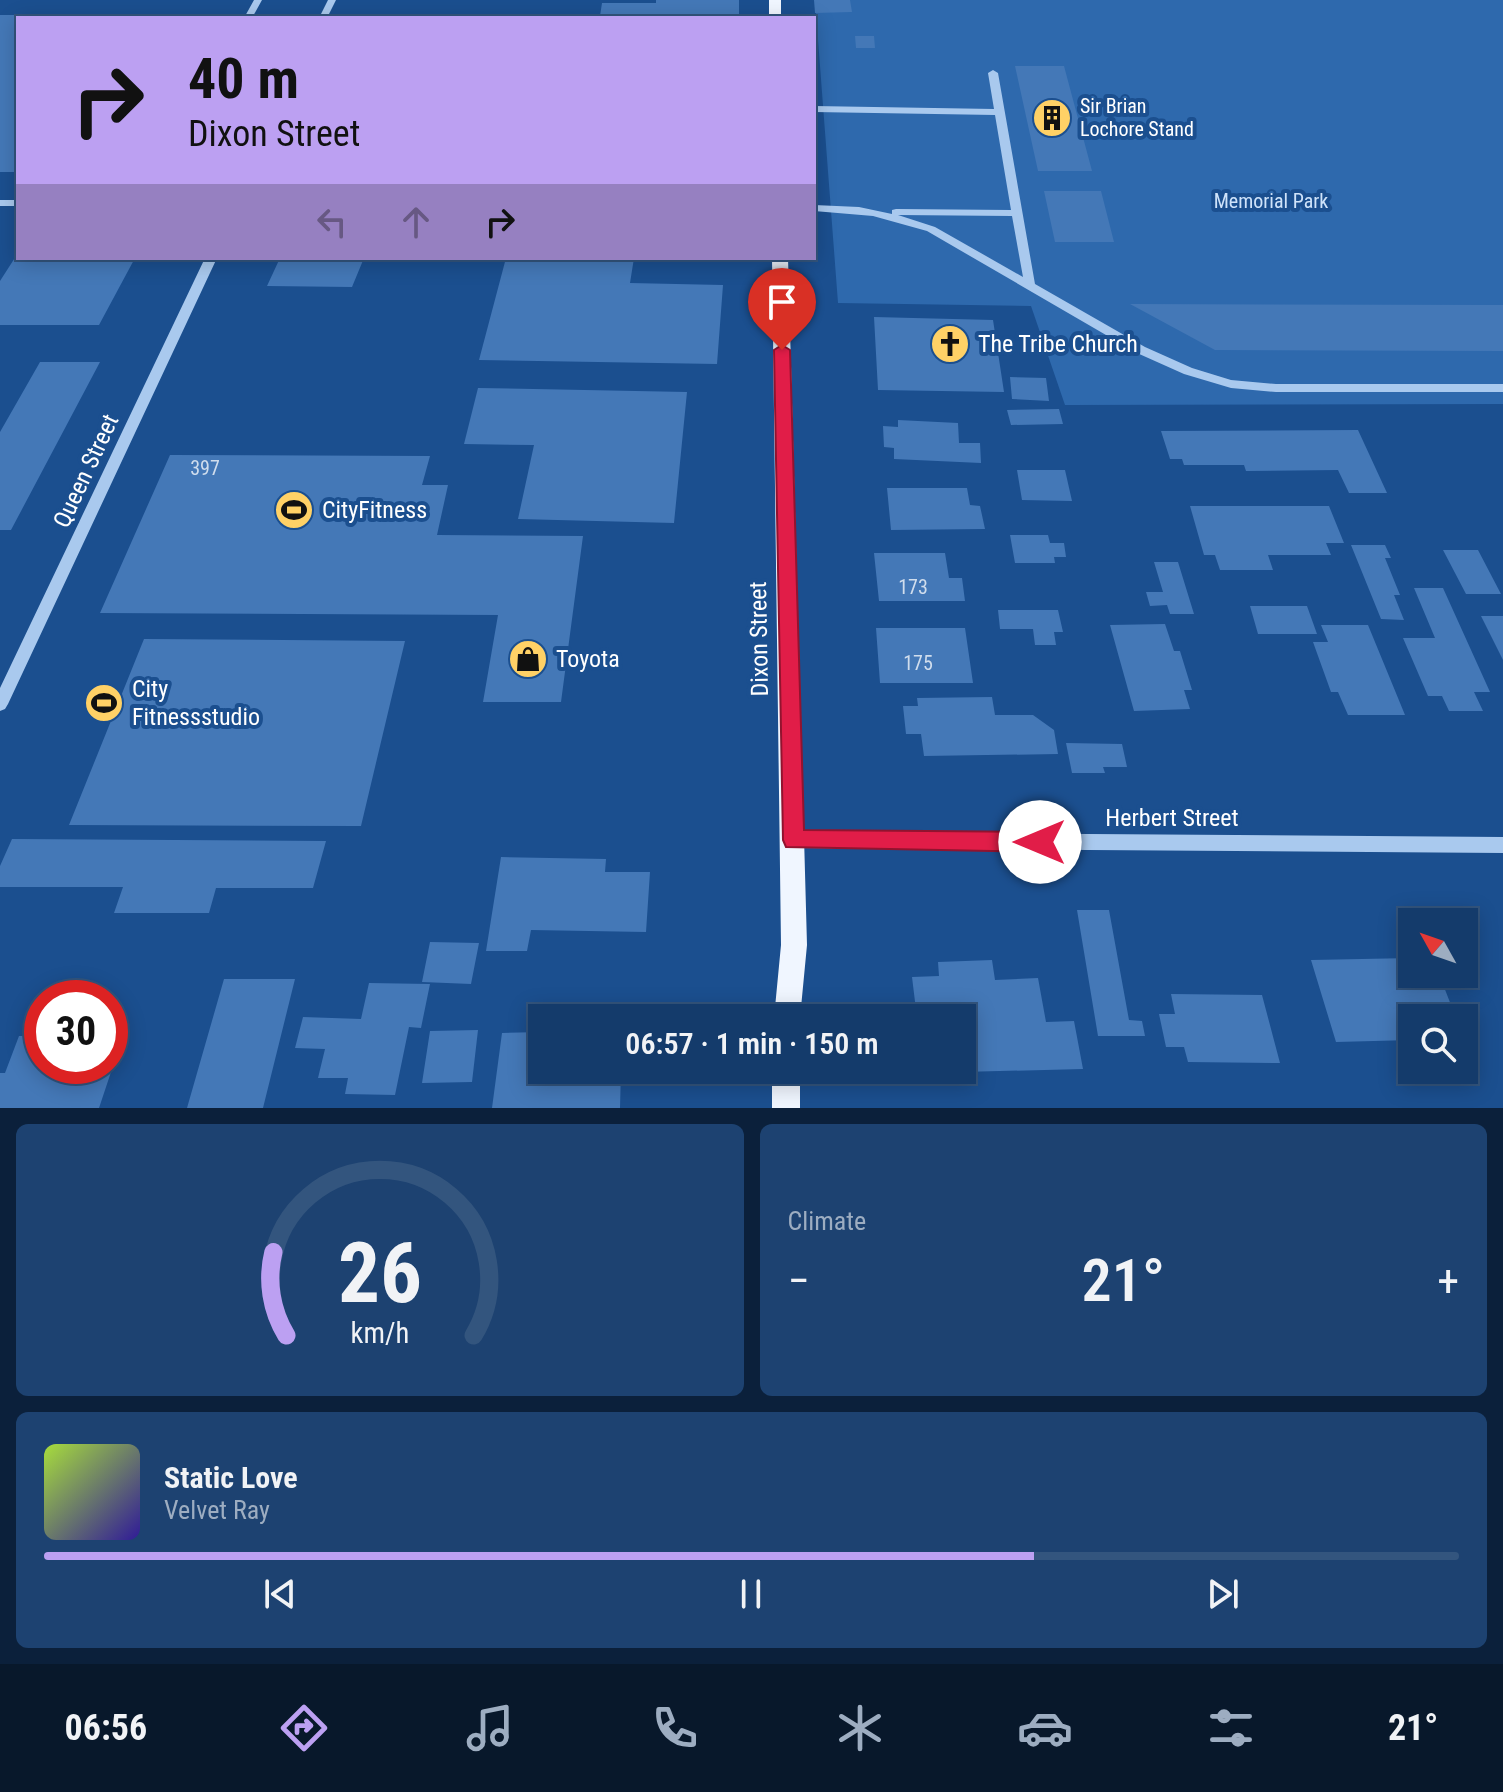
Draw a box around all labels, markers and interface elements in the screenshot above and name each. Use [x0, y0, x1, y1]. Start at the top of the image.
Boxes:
text: 40 m [188, 46, 299, 112]
icon: right [56, 48, 160, 152]
place label: Sir Brian Lochore Stand [1080, 94, 1194, 141]
building icon: Sir Brian Lochore Stand [1031, 97, 1073, 139]
text: Dixon Street [188, 113, 360, 155]
park label: Memorial Park [1214, 189, 1328, 213]
icon: left [310, 200, 354, 244]
icon: ahead [394, 200, 438, 244]
icon: right [478, 200, 522, 244]
pin [748, 268, 816, 350]
icon: arrive [760, 280, 804, 324]
church icon: The Tribe Church [929, 323, 971, 365]
place label: The Tribe Church [978, 330, 1138, 358]
street label: Queen Street [48, 410, 124, 532]
house number: 397 [190, 456, 220, 480]
sports icon: CityFitness [273, 489, 315, 531]
place label: CityFitness [322, 496, 427, 524]
house number: 173 [898, 575, 928, 599]
street label: Dixon Street [744, 581, 774, 697]
shop icon: Toyota [507, 638, 549, 680]
place label: Toyota [556, 645, 620, 673]
house number: 175 [903, 651, 933, 675]
place label: City Fitnessstudio [132, 675, 260, 731]
sports icon: City Fitnessstudio [83, 682, 125, 724]
position arrow [998, 800, 1082, 884]
street label: Herbert Street [1105, 804, 1239, 832]
north arrow [1398, 908, 1478, 988]
map controls [1398, 908, 1478, 1084]
speed limit sign: 30 [24, 980, 128, 1084]
button: search [1398, 1004, 1478, 1084]
text: 06:57 · 1 min · 150 m [625, 1026, 879, 1061]
text: Climate [788, 1206, 866, 1236]
text: 26 [338, 1225, 422, 1322]
text: 21° [1082, 1245, 1165, 1316]
text: − [788, 1255, 810, 1307]
text: + [1437, 1255, 1459, 1307]
text: km/h [350, 1316, 409, 1350]
text: Static Love [164, 1460, 298, 1495]
text: Velvet Ray [164, 1495, 270, 1525]
icon: previous [258, 1572, 302, 1616]
icon: pause [729, 1572, 773, 1616]
icon: next [1201, 1572, 1245, 1616]
icon: directions [276, 1700, 332, 1756]
icon: music [462, 1700, 518, 1756]
icon: phone [647, 1700, 703, 1756]
icon: climate [832, 1700, 888, 1756]
icon: car [1017, 1700, 1073, 1756]
icon: filters [1203, 1700, 1259, 1756]
text: 06:56 [65, 1707, 147, 1749]
text: 21° [1388, 1707, 1438, 1749]

